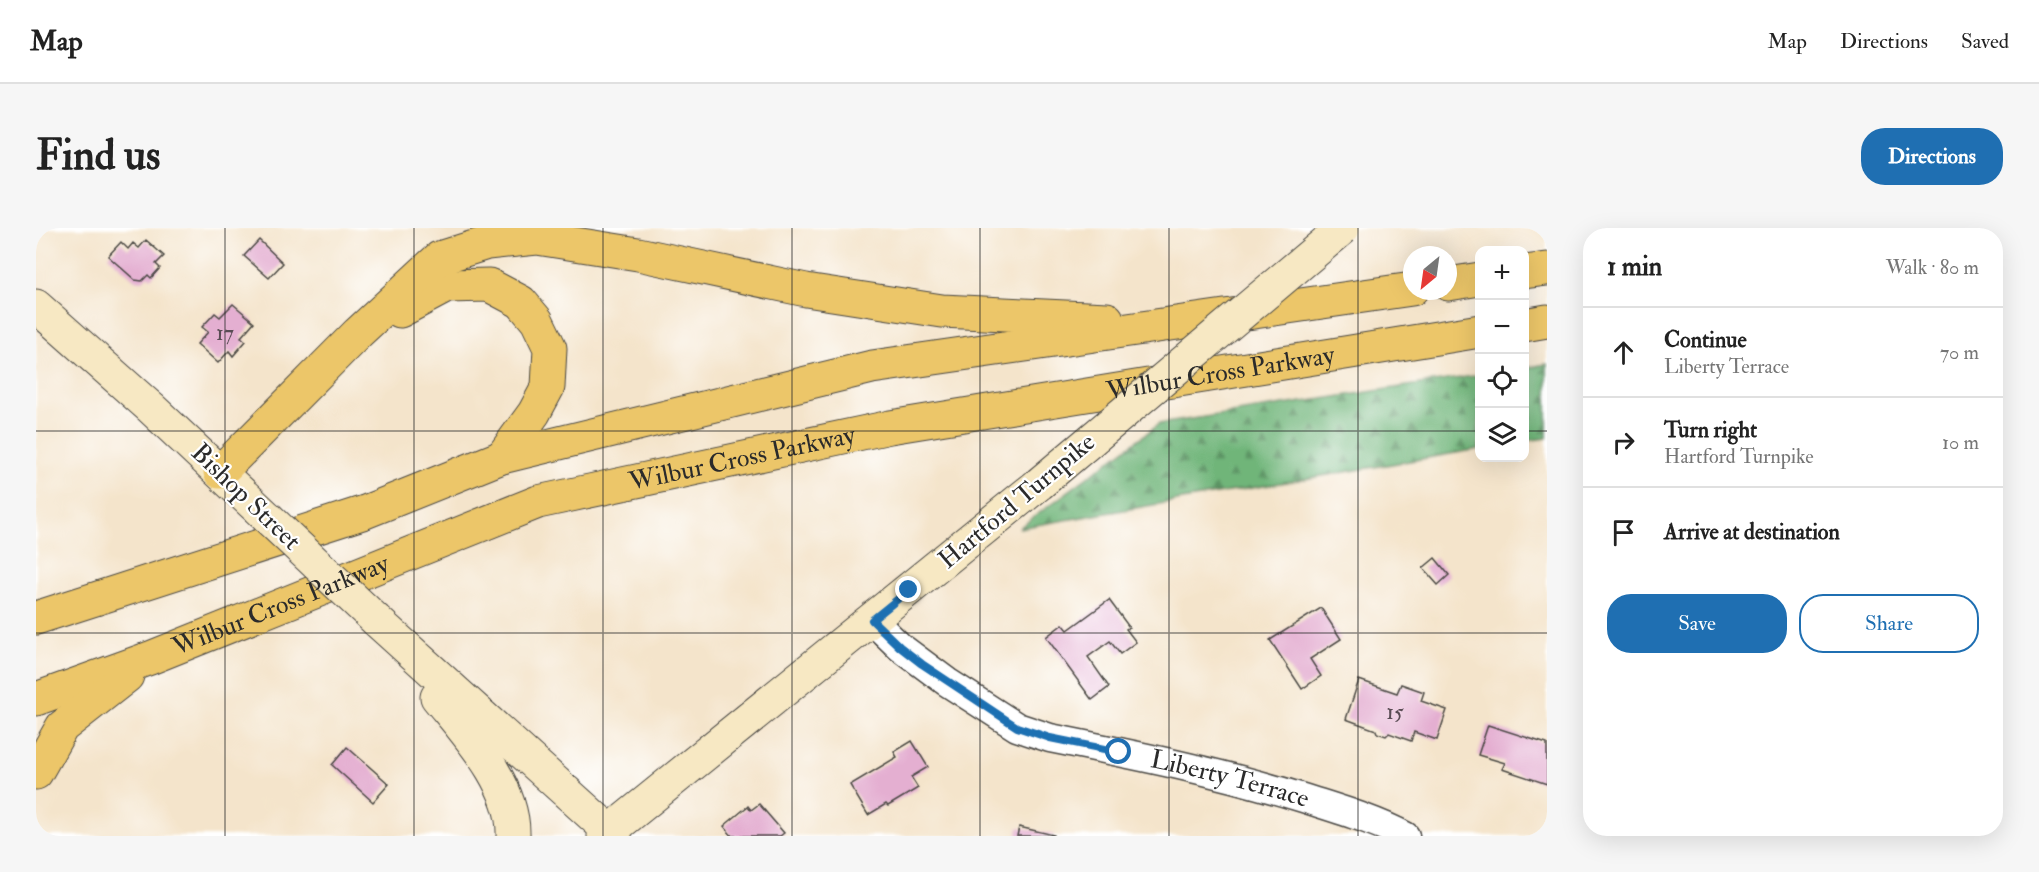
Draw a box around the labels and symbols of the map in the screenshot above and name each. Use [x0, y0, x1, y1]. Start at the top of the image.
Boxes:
north arrow [1403, 246, 1457, 300]
house number: 17 [216, 319, 234, 347]
street label: Wilbur Cross Parkway [1103, 339, 1337, 408]
street label: Wilbur Cross Parkway [625, 419, 859, 498]
street label: Hartford Turnpike [932, 426, 1103, 577]
street label: Bishop Street [184, 437, 308, 558]
street label: Wilbur Cross Parkway [167, 547, 394, 664]
route end [895, 576, 921, 602]
house number: 15 [1386, 698, 1404, 726]
route start [1105, 738, 1131, 764]
street label: Liberty Terrace [1148, 743, 1313, 815]

